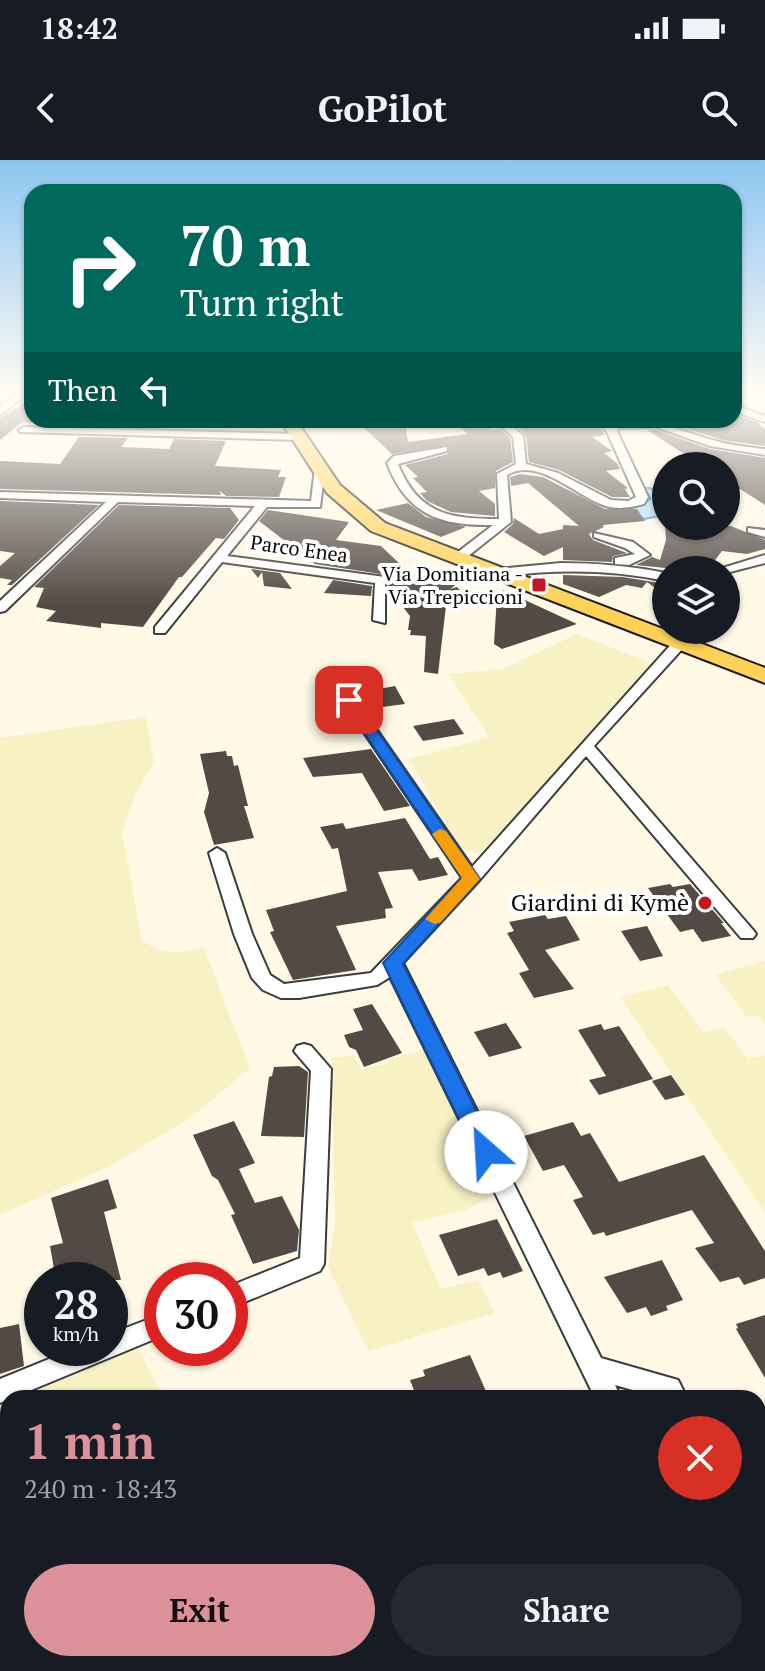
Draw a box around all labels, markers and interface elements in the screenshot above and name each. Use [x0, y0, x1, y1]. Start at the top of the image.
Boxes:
text: 18:42 [40, 8, 118, 48]
text: GoPilot [318, 85, 447, 132]
icon: back [24, 86, 68, 130]
icon: search [697, 86, 741, 130]
text: 70 m [180, 208, 310, 282]
icon: right [48, 216, 152, 320]
text: Turn right [180, 279, 344, 326]
icon: left [133, 368, 177, 412]
text: Then [48, 370, 117, 410]
map controls [652, 452, 740, 644]
button: search [652, 452, 740, 540]
street label: Parco Enea [249, 528, 350, 569]
button: layers [652, 556, 740, 644]
place label: Via Domitiana - Via Trepiccioni [382, 560, 523, 610]
marker: Via Domitiana - Via Trepiccioni [530, 576, 548, 594]
pin [315, 666, 383, 734]
icon: arrive [327, 678, 371, 722]
place label: Giardini di Kymè [511, 886, 689, 918]
marker: Giardini di Kymè [696, 894, 714, 912]
position arrow [444, 1110, 528, 1194]
speed limit sign: 30 [144, 1262, 248, 1366]
text: 28 [53, 1277, 99, 1330]
text: km/h [53, 1320, 99, 1347]
text: 1 min [24, 1409, 155, 1473]
button: close [658, 1416, 742, 1500]
text: 240 m · 18:43 [24, 1471, 177, 1505]
button: Exit [24, 1564, 375, 1656]
button: Share [391, 1564, 742, 1656]

